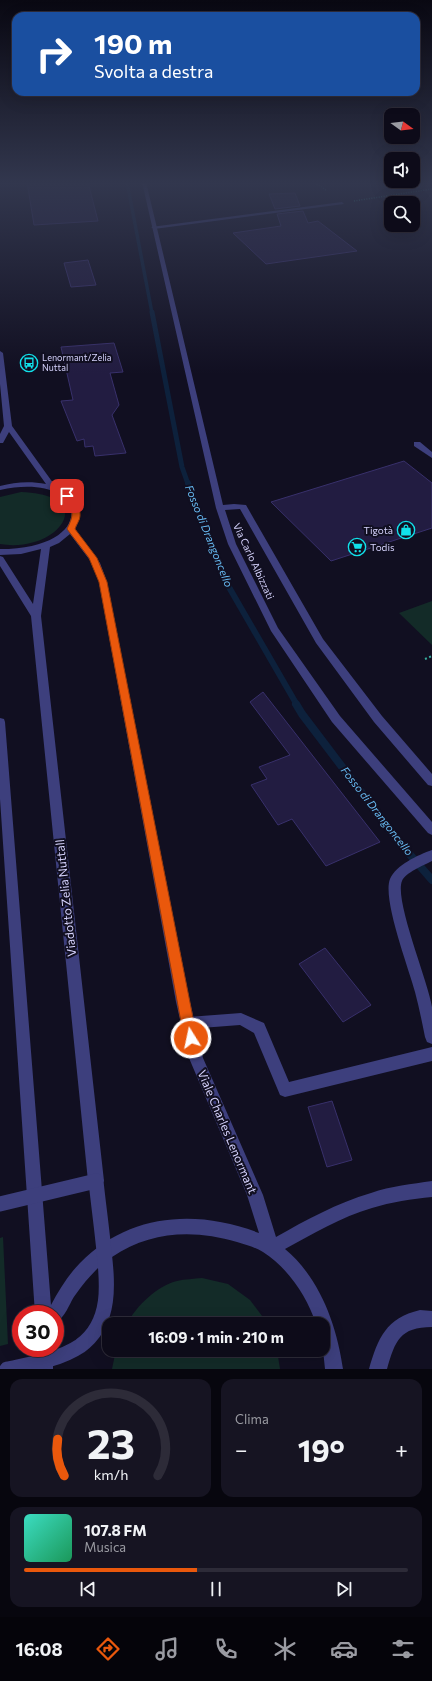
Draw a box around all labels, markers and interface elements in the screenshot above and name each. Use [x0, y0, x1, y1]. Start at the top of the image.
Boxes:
text: 190 m [94, 26, 172, 60]
icon: right [28, 28, 80, 80]
text: Svolta a destra [94, 60, 213, 82]
north arrow [384, 108, 420, 144]
map controls [384, 108, 420, 232]
button: sound [384, 152, 420, 188]
button: search [384, 196, 420, 232]
place label: Lenormant/Zelia Nuttal [42, 352, 112, 373]
bus stop icon: Lenormant/Zelia Nuttal [19, 353, 39, 373]
pin [50, 479, 84, 513]
water label: Fosso di Drangoncello [183, 483, 236, 589]
icon: arrive [56, 485, 78, 507]
shop icon: Tigotà [396, 520, 416, 540]
street label: Via Carlo Albizzati [231, 521, 277, 601]
place label: Tigotà [364, 524, 393, 536]
supermarket icon: Todis [347, 537, 367, 557]
place label: Todis [370, 541, 395, 553]
water label: Fosso di Drangoncello [339, 764, 416, 858]
street label: Viadotto Zelia Nuttall [52, 839, 78, 957]
position arrow [170, 1017, 212, 1059]
street label: Viale Charles Lenormant [195, 1068, 260, 1196]
speed limit sign: 30 [12, 1305, 64, 1357]
text: 16:09 · 1 min · 210 m [148, 1328, 284, 1346]
text: Clima [235, 1411, 269, 1427]
text: 23 [87, 1417, 134, 1468]
text: 19° [298, 1431, 345, 1468]
text: − [235, 1436, 248, 1463]
text: + [395, 1436, 408, 1463]
text: km/h [93, 1465, 128, 1483]
text: 107.8 FM [84, 1521, 147, 1539]
text: Musica [84, 1539, 126, 1555]
icon: previous [77, 1578, 99, 1600]
icon: pause [205, 1578, 227, 1600]
icon: next [333, 1578, 355, 1600]
icon: directions [94, 1635, 122, 1663]
icon: music [153, 1635, 181, 1663]
icon: phone [212, 1635, 240, 1663]
icon: climate [271, 1635, 299, 1663]
icon: car [330, 1635, 358, 1663]
icon: filters [389, 1635, 417, 1663]
text: 16:08 [15, 1638, 63, 1660]

